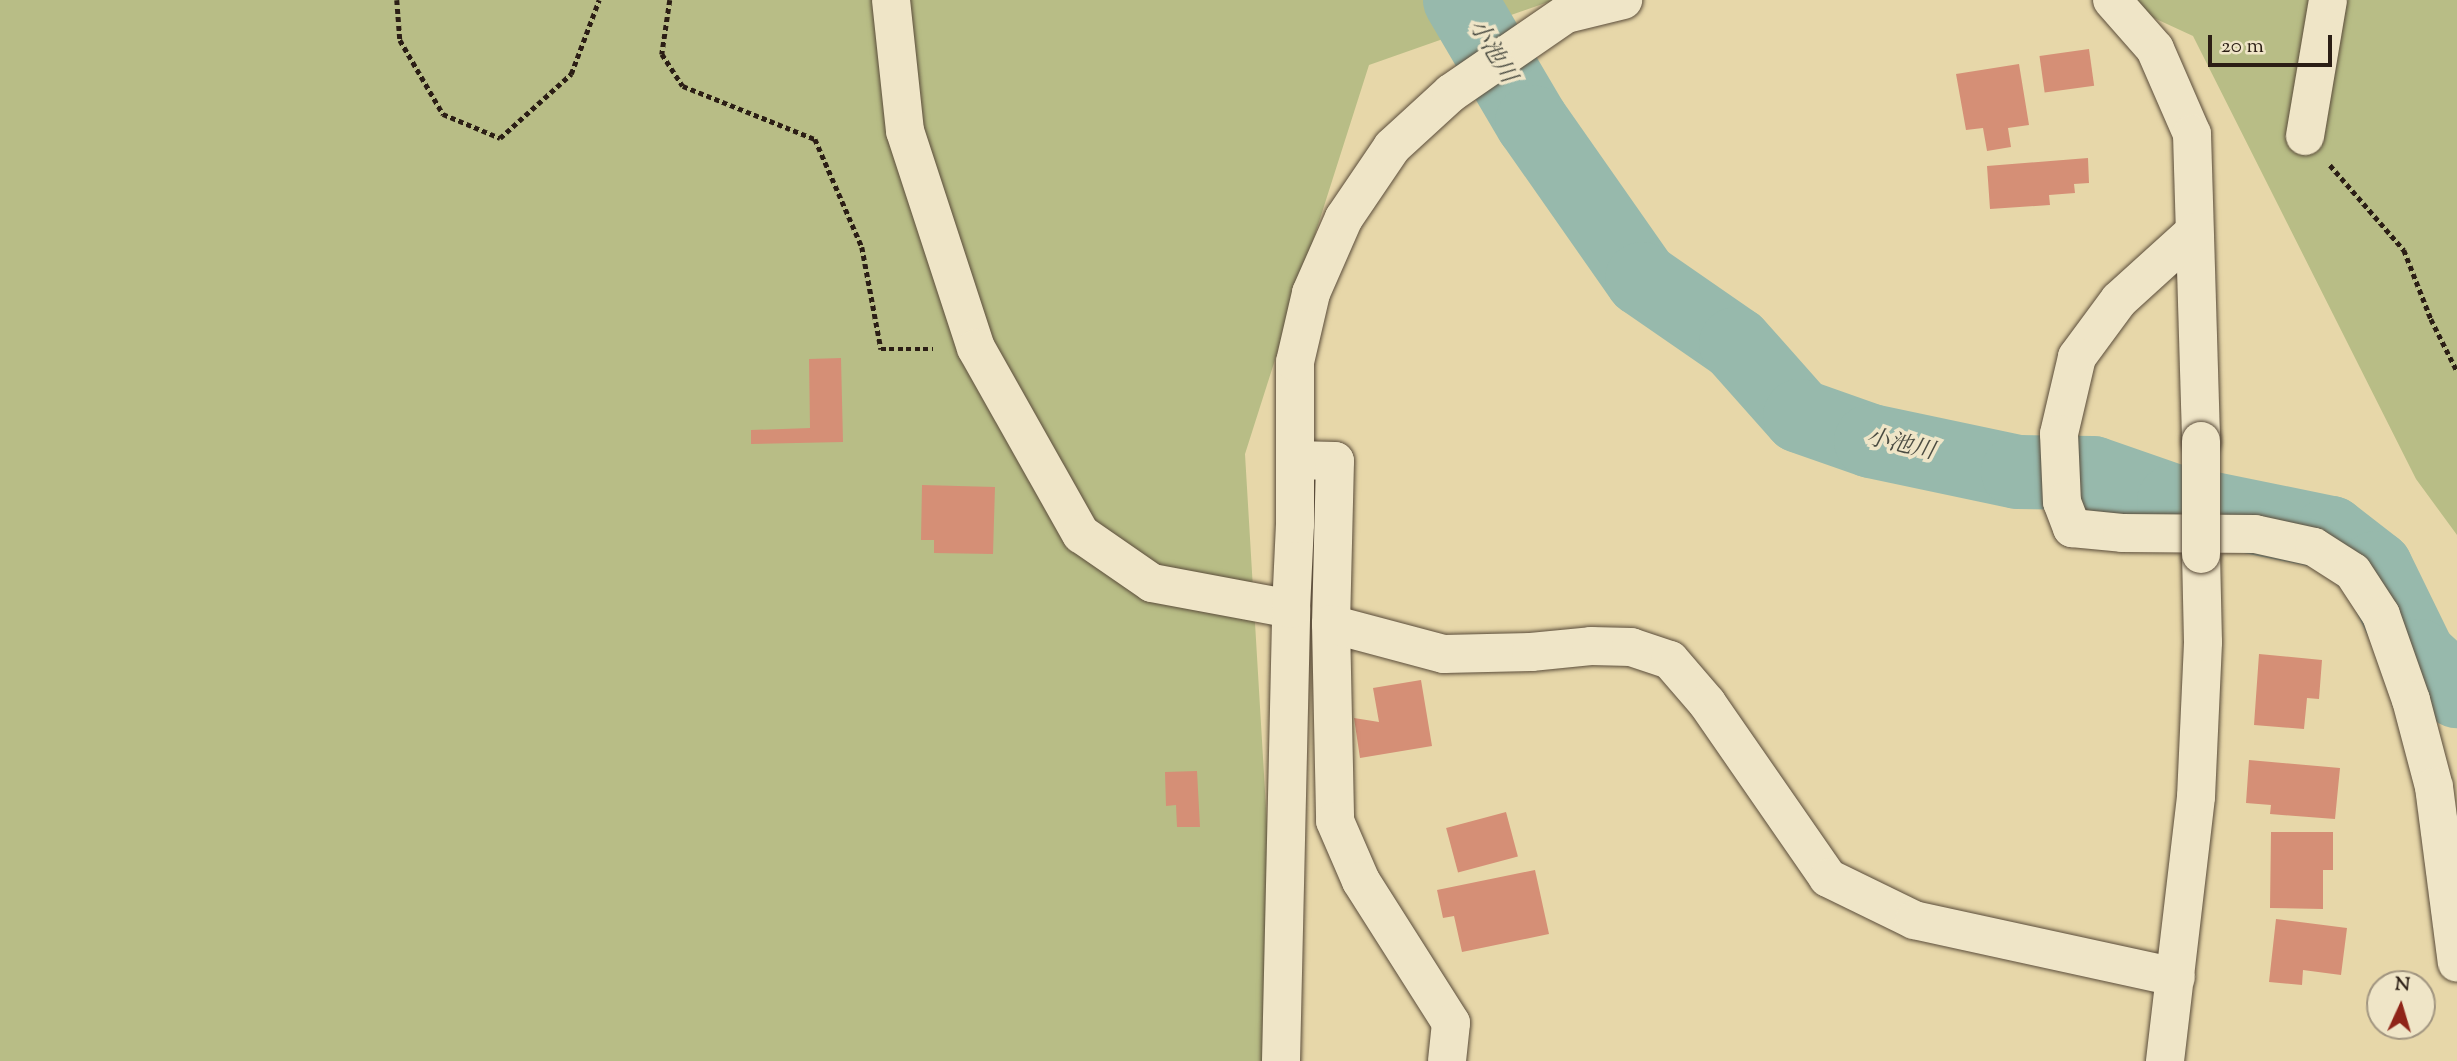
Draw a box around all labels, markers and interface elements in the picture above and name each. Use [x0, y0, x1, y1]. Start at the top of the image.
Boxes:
water label: 小池川 [1461, 15, 1521, 89]
scale bar [2212, 21, 2336, 65]
text: 20 m [2221, 32, 2264, 62]
water label: 小池川 [1863, 425, 1937, 467]
north arrow [2366, 970, 2436, 1040]
text: N [2394, 972, 2411, 1000]

